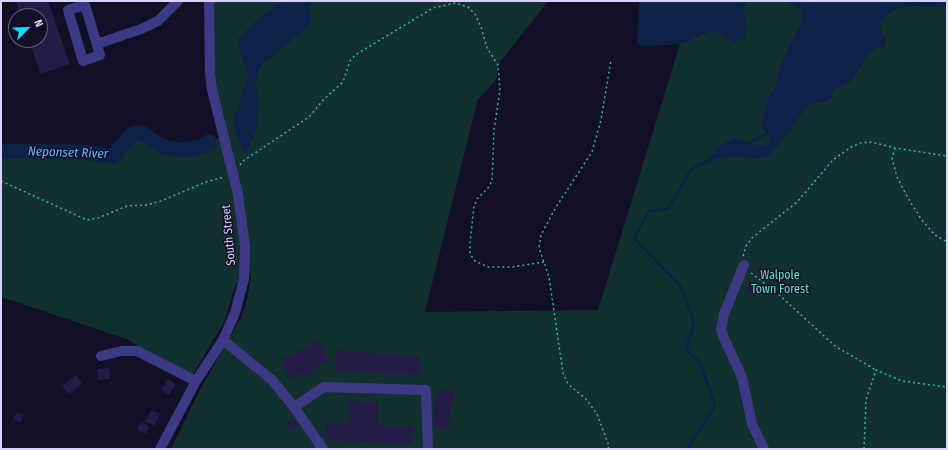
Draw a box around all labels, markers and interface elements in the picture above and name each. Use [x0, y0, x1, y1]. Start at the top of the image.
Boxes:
north arrow [8, 8, 48, 48]
text: N [31, 18, 46, 29]
water label: Neponset River [28, 144, 108, 162]
street label: South Street [219, 204, 239, 266]
park label: Walpole Town Forest [751, 269, 809, 297]

